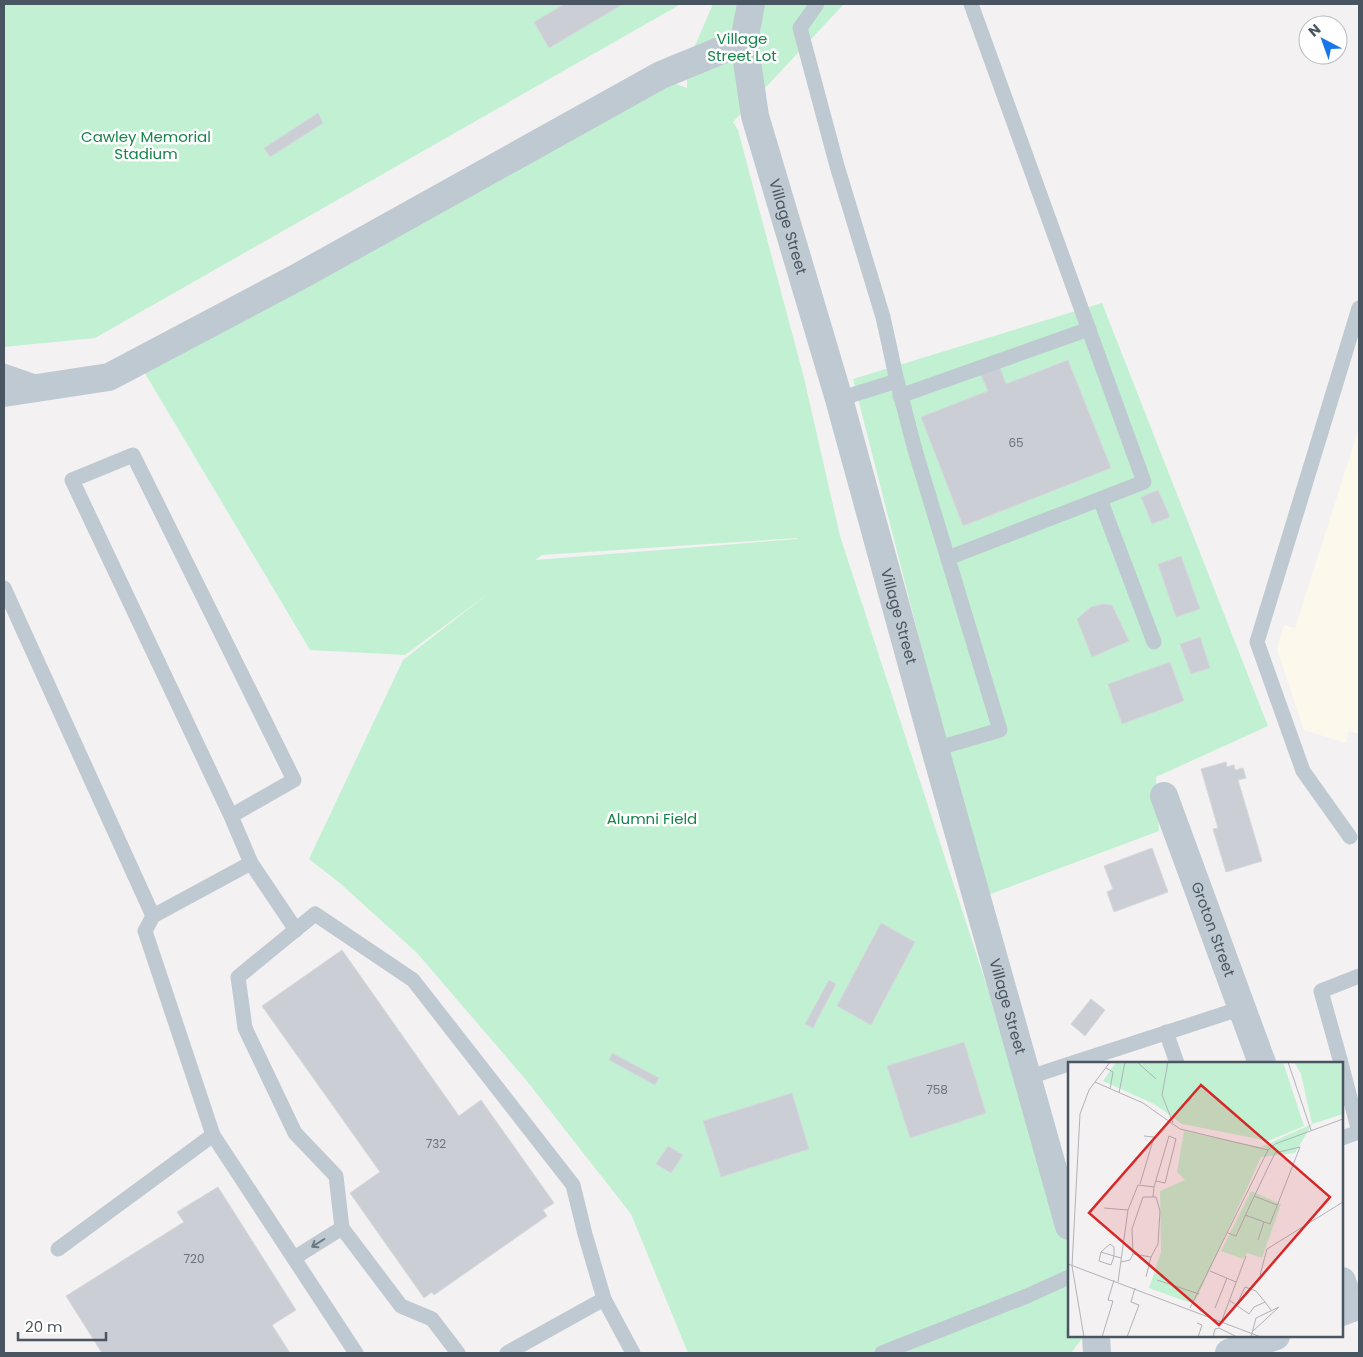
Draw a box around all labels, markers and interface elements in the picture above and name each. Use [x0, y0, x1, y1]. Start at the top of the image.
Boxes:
north arrow [1298, 15, 1348, 65]
text: N [1304, 19, 1325, 41]
park label: Village Street Lot [707, 28, 777, 66]
park label: Cawley Memorial Stadium [81, 126, 211, 164]
street label: Village Street [764, 176, 812, 277]
house number: 65 [1008, 434, 1024, 451]
street label: Village Street [876, 566, 922, 667]
park label: Alumni Field [607, 808, 697, 829]
street label: Groton Street [1186, 879, 1240, 979]
street label: Village Street [984, 956, 1031, 1057]
inset map [1068, 1062, 1343, 1337]
house number: 758 [926, 1081, 948, 1098]
house number: 732 [426, 1135, 446, 1152]
one-way arrow [311, 1239, 325, 1249]
house number: 720 [184, 1250, 205, 1267]
scale bar [18, 1310, 105, 1342]
text: 20 m [25, 1316, 63, 1337]

